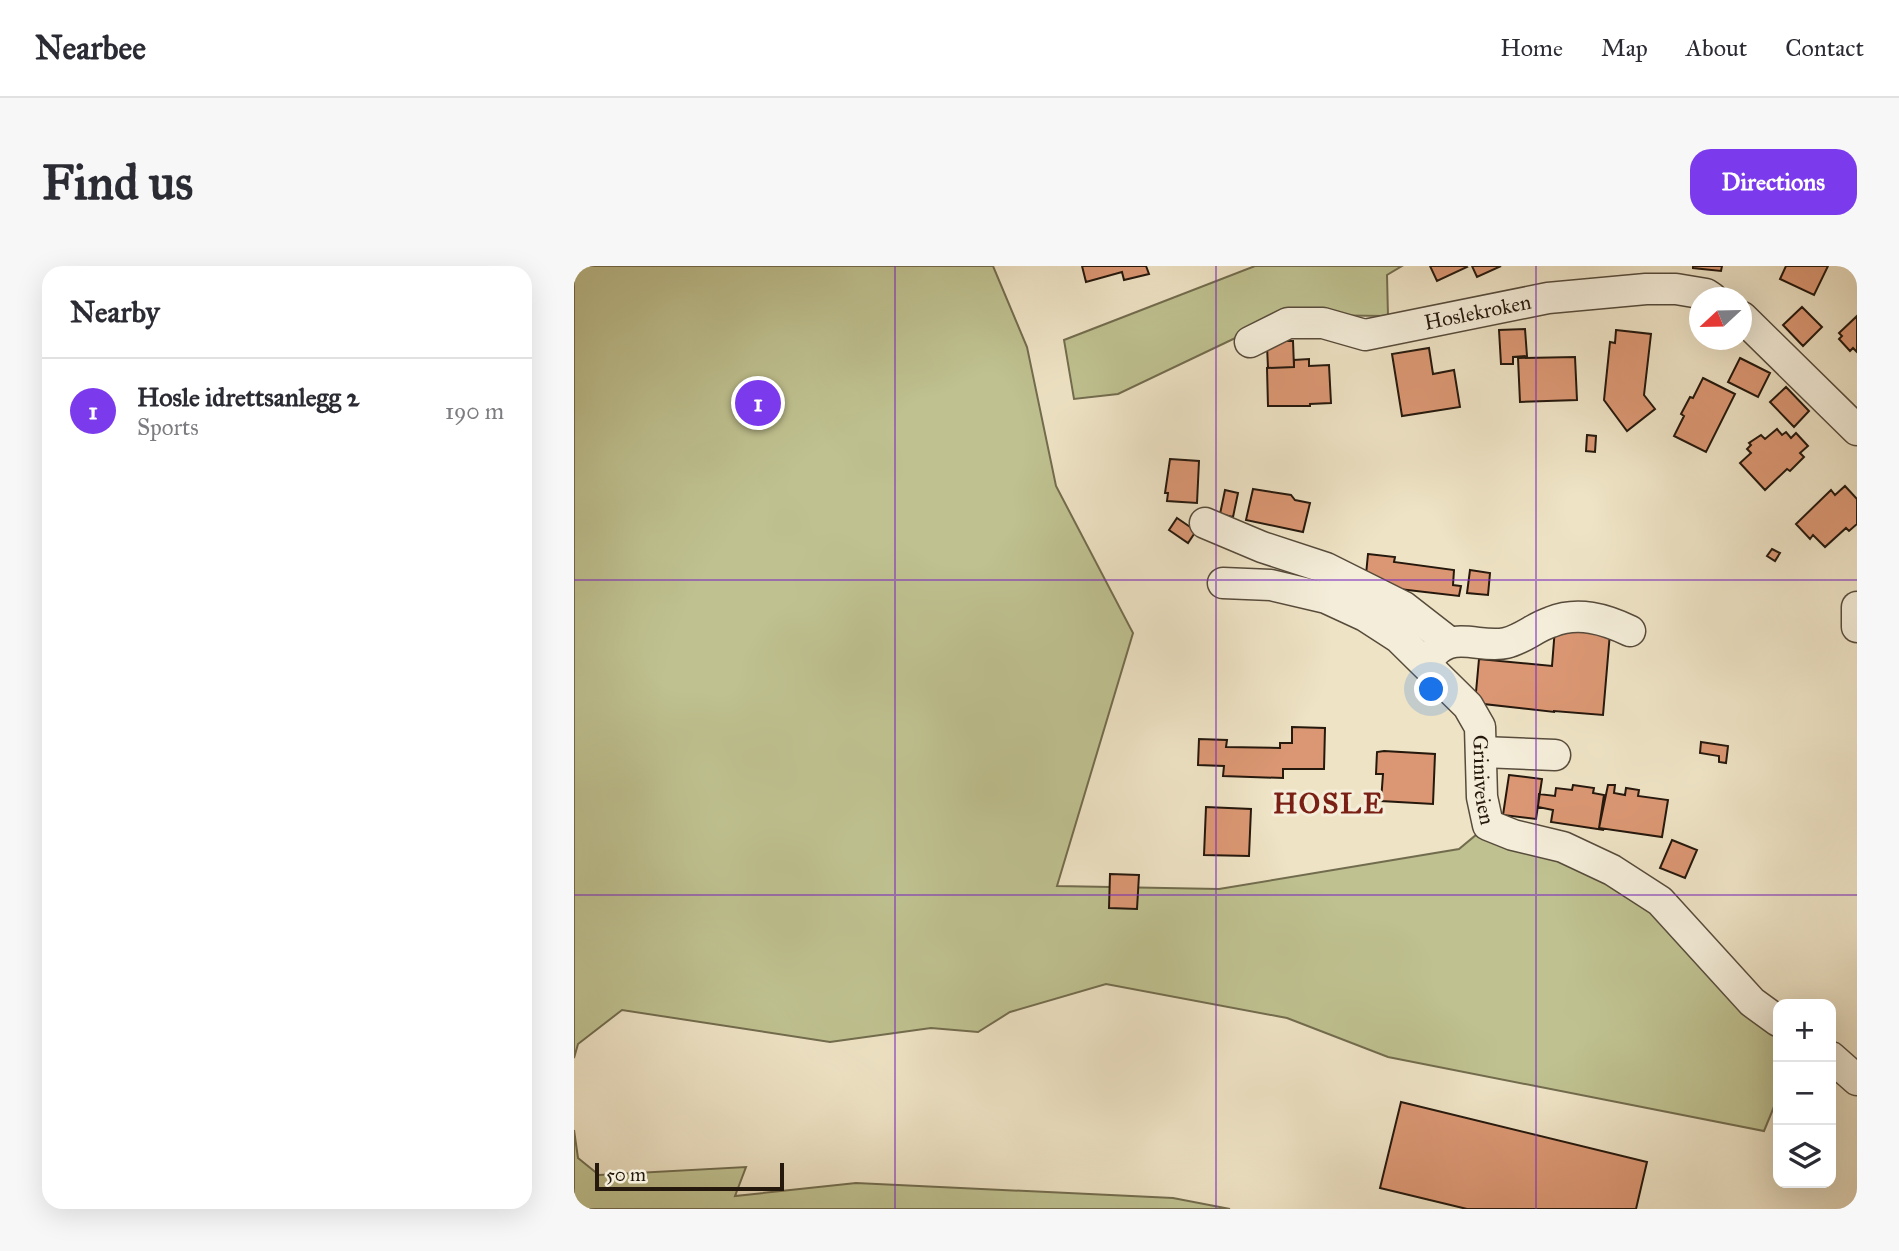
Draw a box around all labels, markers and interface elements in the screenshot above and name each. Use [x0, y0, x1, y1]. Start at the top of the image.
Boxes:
text: Nearbee [35, 28, 146, 68]
text: Home [1500, 33, 1563, 63]
text: Map [1601, 33, 1648, 63]
text: About [1686, 33, 1747, 63]
text: Contact [1785, 33, 1864, 63]
button: Directions [1690, 149, 1857, 215]
text: Find us [42, 153, 193, 212]
north arrow [1689, 287, 1752, 350]
street label: Hoslekroken [1422, 289, 1533, 336]
text: Nearby [70, 294, 160, 330]
pin: 1 [735, 377, 781, 429]
text: Hosle idrettsanlegg 2 [137, 381, 359, 413]
text: 1 [88, 397, 98, 425]
text: 190 m [445, 397, 504, 425]
text: Sports [137, 413, 199, 441]
your location [1414, 672, 1448, 706]
street label: Griniveien [1467, 734, 1501, 827]
district label: HOSLE [1273, 786, 1385, 821]
map controls [1773, 999, 1836, 1188]
button: + [1773, 999, 1836, 1062]
button: − [1773, 1062, 1836, 1125]
button: layers [1773, 1125, 1836, 1188]
scale bar [595, 1160, 784, 1192]
text: 50 m [606, 1163, 646, 1186]

